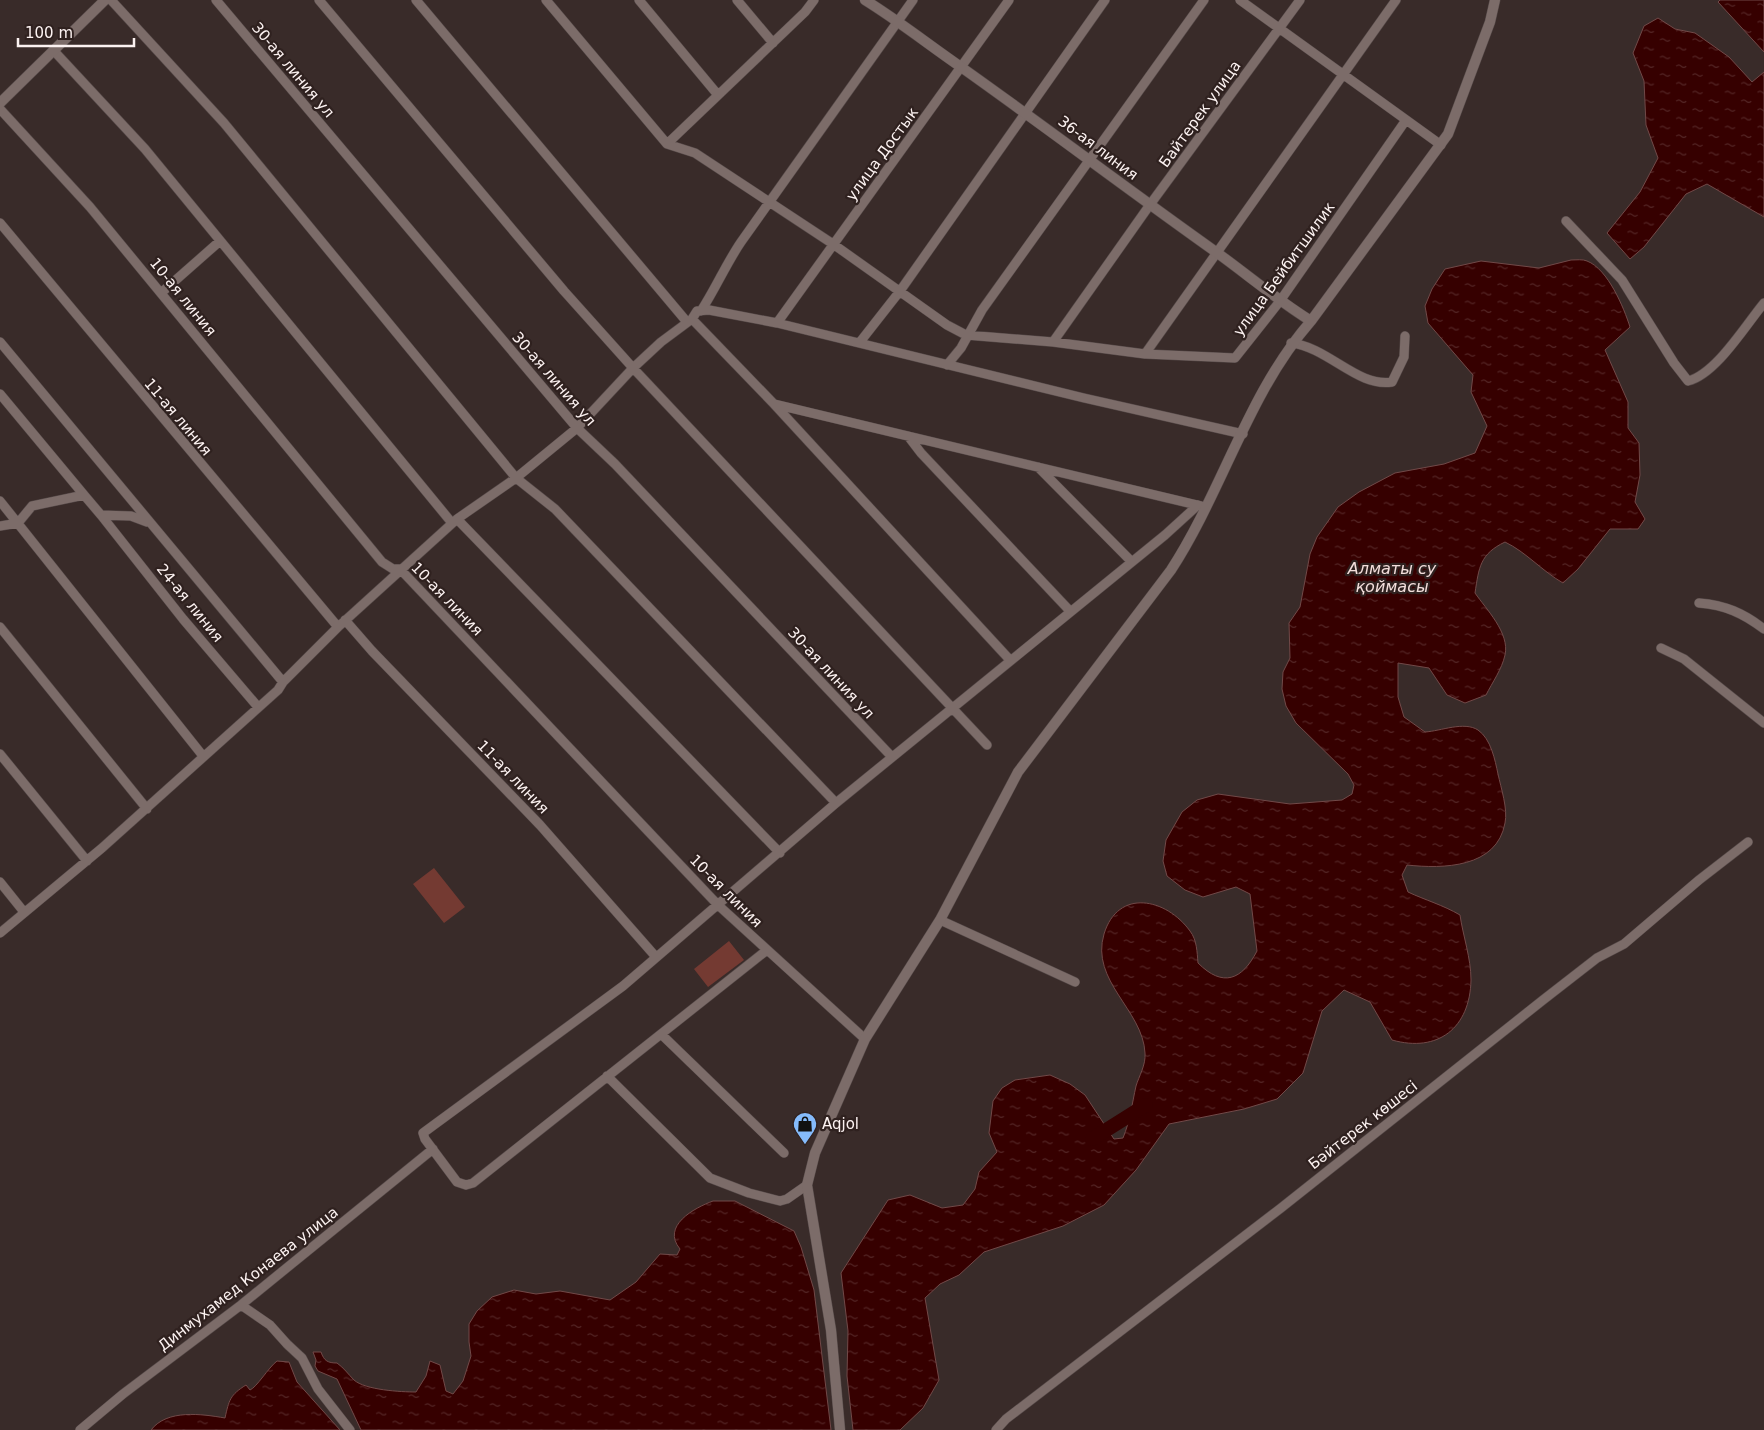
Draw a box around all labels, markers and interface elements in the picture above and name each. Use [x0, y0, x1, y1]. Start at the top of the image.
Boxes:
scale bar [18, 15, 134, 47]
street label: 30-ая линия ул [248, 19, 338, 121]
text: 100 m [25, 24, 73, 42]
street label: Байтерек улица [1155, 57, 1245, 171]
street label: улица Достык [842, 104, 922, 204]
street label: 36-ая линия [1054, 112, 1142, 184]
street label: улица Бейбитшилик [1229, 198, 1339, 340]
street label: 10-ая линия [146, 254, 220, 340]
street label: 30-ая линия ул [508, 328, 600, 430]
street label: 11-ая линия [140, 375, 216, 459]
street label: 10-ая линия [407, 558, 487, 640]
water label: Алматы су қоймасы [1347, 559, 1437, 596]
street label: 24-ая линия [153, 560, 227, 646]
street label: 30-ая линия ул [784, 623, 878, 723]
street label: 11-ая линия [473, 736, 553, 818]
street label: 10-ая линия [686, 851, 766, 931]
street label: Бәйтерек көшесі [1305, 1077, 1421, 1173]
shop icon: Aqjol [792, 1111, 818, 1145]
place label: Aqjol [822, 1115, 859, 1133]
street label: Динмухамед Конаева улица [154, 1203, 342, 1355]

